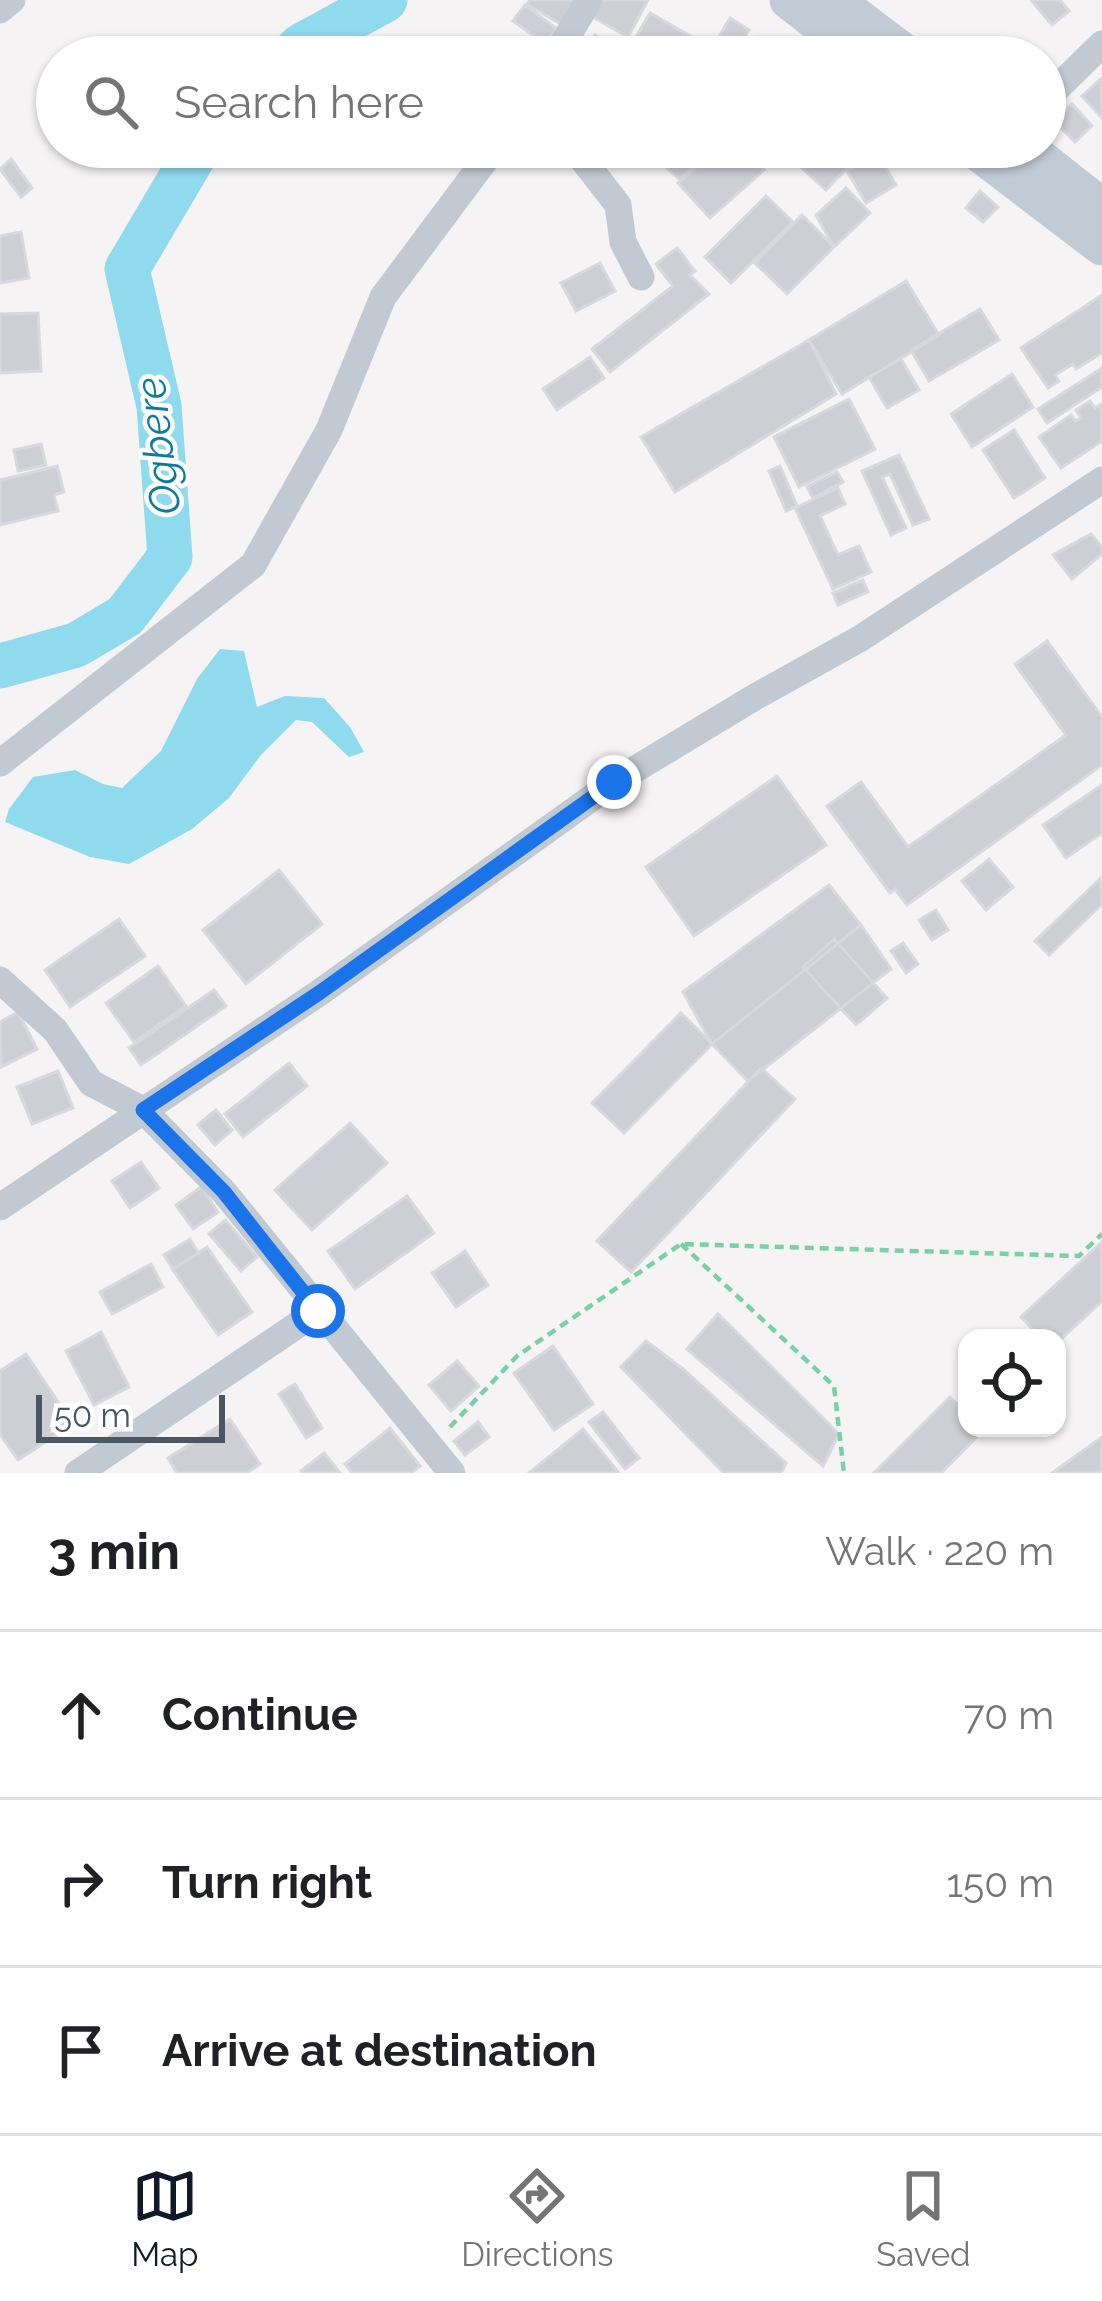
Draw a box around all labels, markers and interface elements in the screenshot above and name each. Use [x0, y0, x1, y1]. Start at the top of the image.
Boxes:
search box [36, 36, 1066, 168]
icon: search [78, 69, 144, 135]
text: Search here [174, 76, 424, 129]
water label: Ogbere [125, 374, 191, 518]
route end [587, 755, 641, 809]
route start [291, 1284, 345, 1338]
map controls [958, 1329, 1066, 1437]
button: locate [958, 1329, 1066, 1437]
scale bar [36, 1389, 225, 1442]
text: 50 m [54, 1396, 131, 1435]
text: 3 min [48, 1521, 180, 1581]
text: Walk · 220 m [825, 1528, 1054, 1574]
icon: ahead [48, 1682, 114, 1748]
text: Continue [162, 1688, 358, 1741]
text: 70 m [964, 1692, 1054, 1738]
icon: right [48, 1850, 114, 1916]
text: Turn right [162, 1856, 372, 1909]
text: 150 m [946, 1860, 1054, 1906]
icon: arrive [48, 2018, 114, 2084]
text: Arrive at destination [162, 2024, 597, 2077]
tab: Map [131, 2163, 198, 2274]
tab: Directions [461, 2163, 614, 2274]
tab: Saved [876, 2163, 971, 2274]

